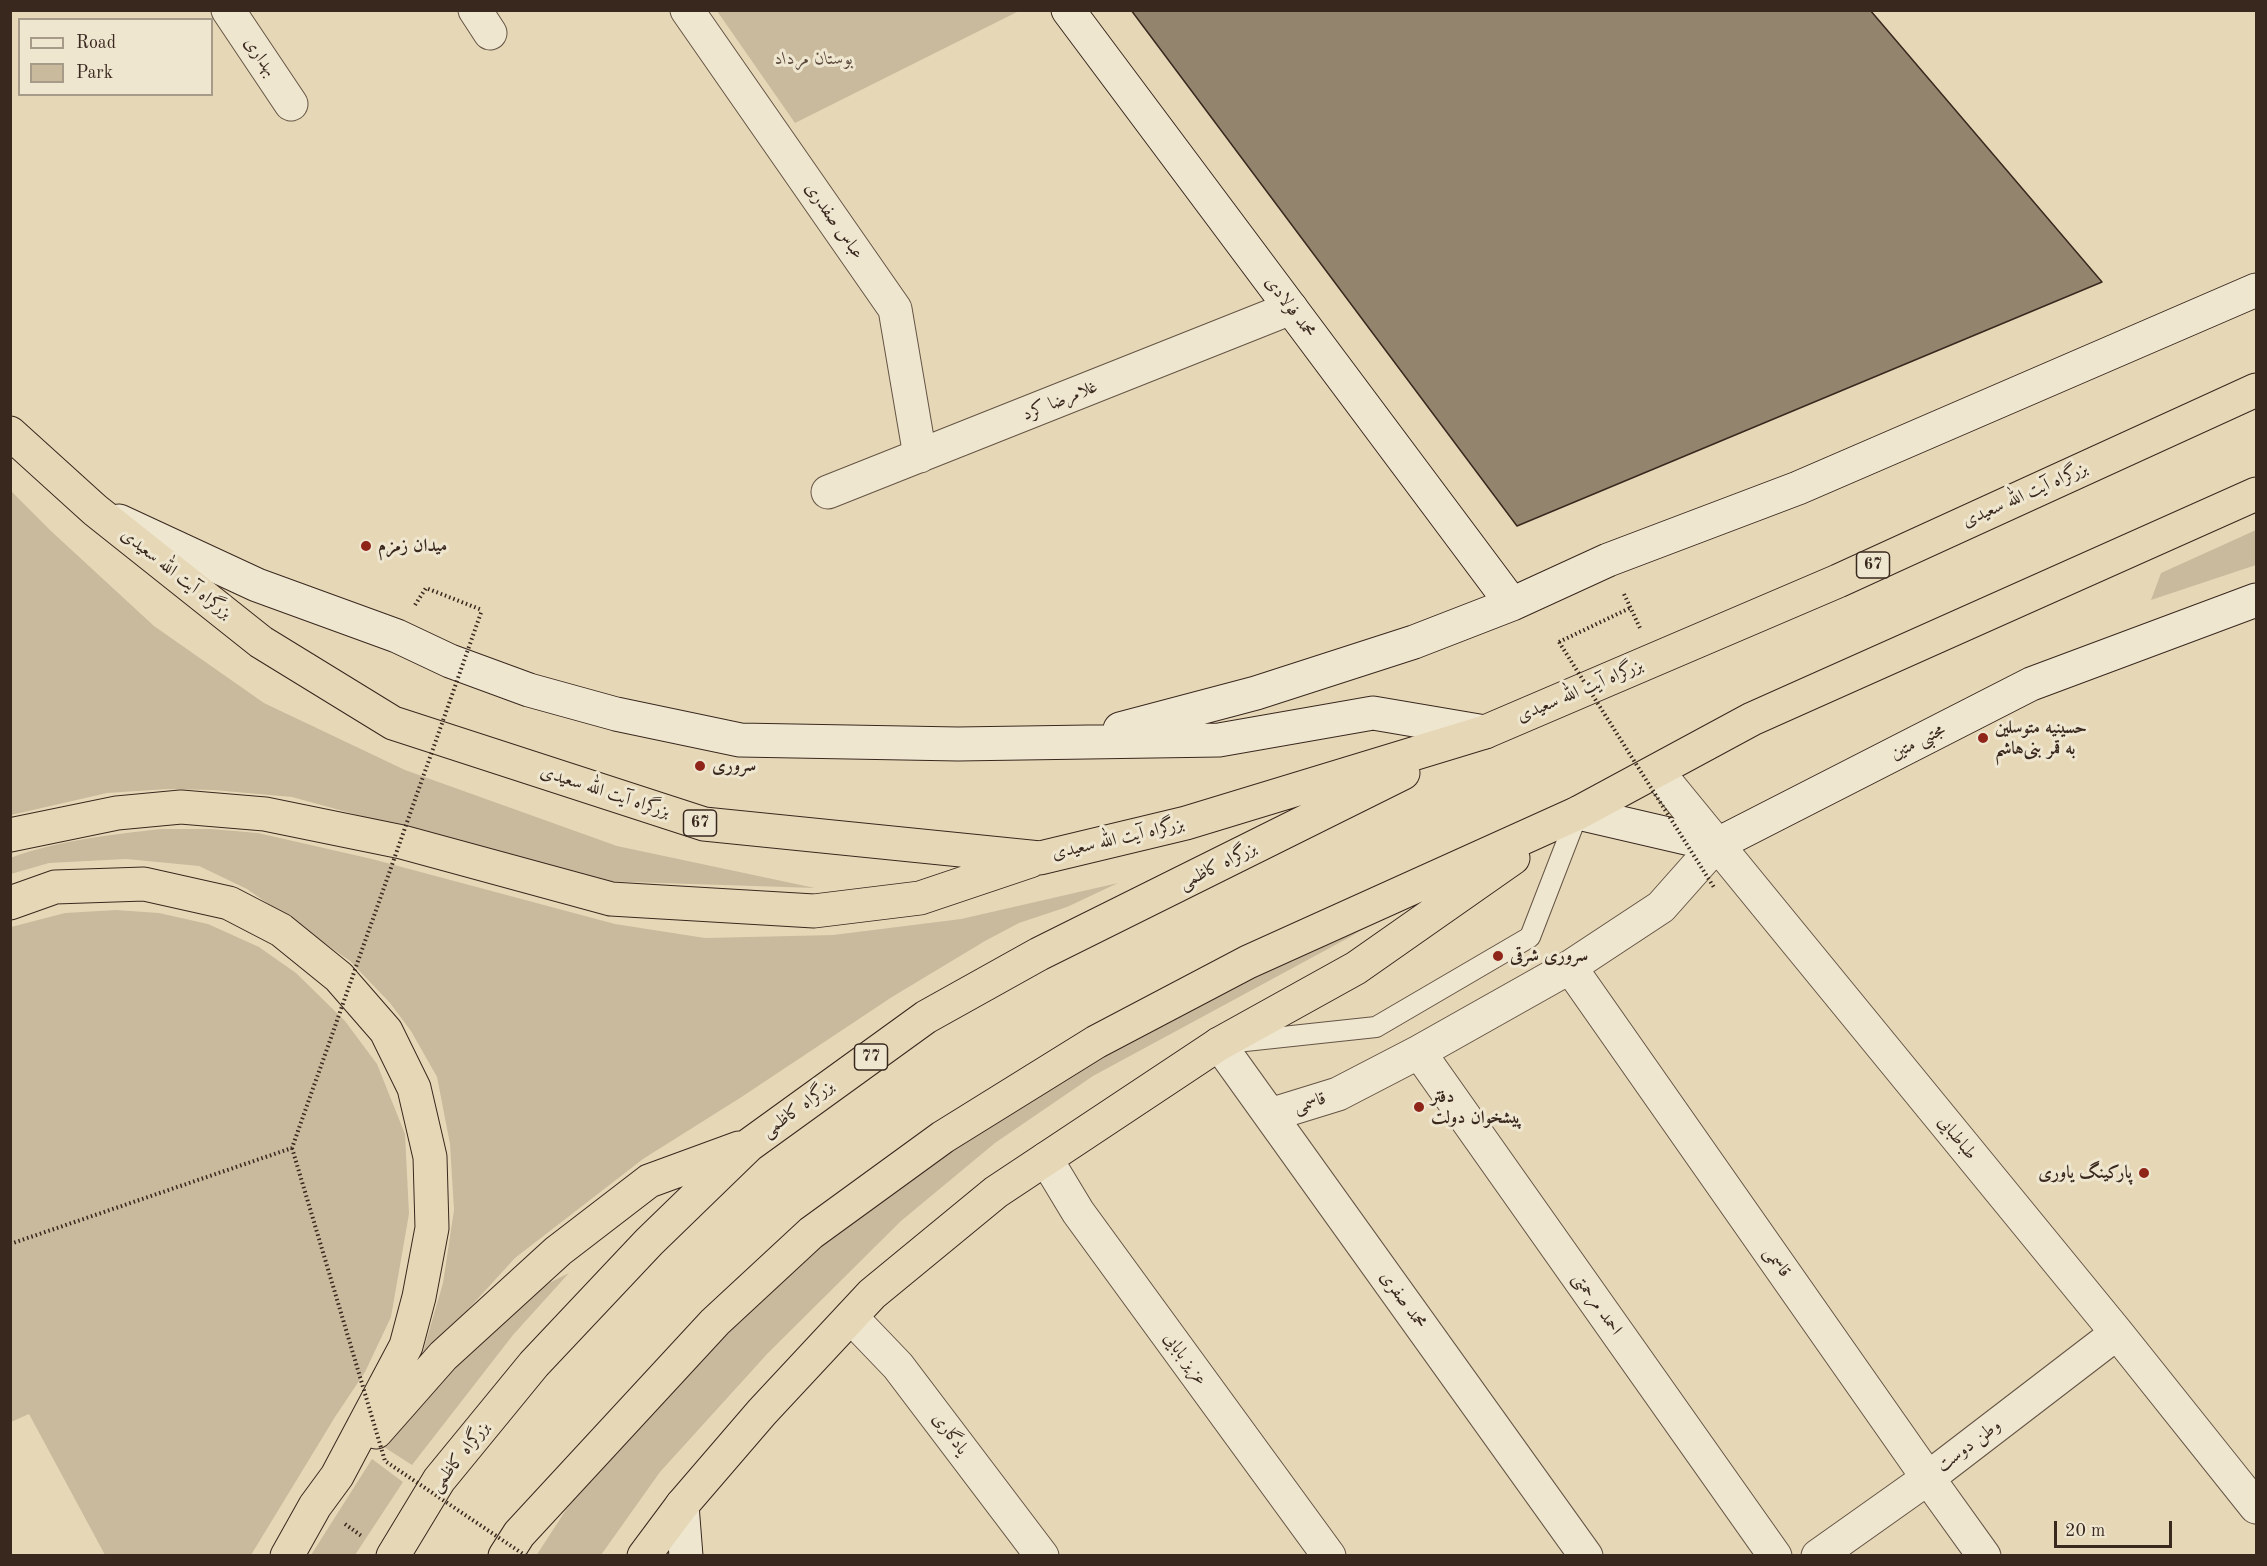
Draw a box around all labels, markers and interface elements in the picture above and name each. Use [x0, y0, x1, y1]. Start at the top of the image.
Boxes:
legend [18, 18, 213, 96]
street label: بهداری [239, 33, 281, 81]
text: Road [76, 34, 116, 52]
park label: بوستان مرداد [775, 48, 853, 70]
text: Park [76, 64, 113, 82]
street label: عباس صفدری [800, 178, 868, 264]
street label: محمد فولادی [1260, 272, 1320, 342]
street label: غلامرضا کرد [1019, 376, 1101, 426]
street label: بزرگراه آیت الله سعیدی [1959, 458, 2091, 532]
street label: بزرگراه آیت الله سعیدی [116, 524, 236, 624]
place label: میدان زمزم [378, 535, 447, 557]
marker: میدان زمزم [359, 539, 373, 553]
road number: 67 [1856, 552, 1890, 578]
street label: بزرگراه آیت الله سعیدی [1514, 655, 1646, 727]
place label: حسینیه متوسلین به قمر بنی‌هاشم [1995, 717, 2087, 760]
street label: مجتبی متین [1887, 719, 1949, 765]
marker: حسینیه متوسلین به قمر بنی‌هاشم [1976, 731, 1990, 745]
place label: سروری [712, 755, 756, 777]
marker: سروری [693, 759, 707, 773]
street label: بزرگراه آیت الله سعیدی [537, 761, 673, 823]
road number: 67 [684, 810, 716, 836]
street label: بزرگراه آیت الله سعیدی [1050, 813, 1186, 865]
street label: بزرگراه کاظمی [1176, 837, 1260, 895]
place label: سروری شرقی [1510, 945, 1588, 967]
marker: سروری شرقی [1491, 949, 1505, 963]
road number: 77 [854, 1044, 888, 1070]
street label: بزرگراه کاظمی [758, 1076, 838, 1142]
place label: دفتر پیشخوان دولت [1431, 1086, 1522, 1128]
street label: قاسمی [1291, 1088, 1329, 1118]
marker: دفتر پیشخوان دولت [1412, 1100, 1426, 1114]
street label: طباطبایی [1933, 1112, 1981, 1164]
place label: پارکینگ یاوری [2038, 1162, 2132, 1184]
marker: پارکینگ یاوری [2137, 1166, 2151, 1180]
street label: قاسمی [1759, 1242, 1795, 1282]
street label: محمد صفری [1375, 1267, 1431, 1333]
street label: احمد مرحمتی [1568, 1269, 1626, 1339]
street label: عزیز بابایی [1158, 1328, 1212, 1390]
street label: یادگاری [927, 1409, 973, 1459]
street label: وطن دوست [1933, 1415, 2005, 1477]
street label: بزرگراه کاظمی [426, 1417, 494, 1497]
scale bar [2057, 1509, 2176, 1547]
text: 20 m [2065, 1522, 2105, 1540]

